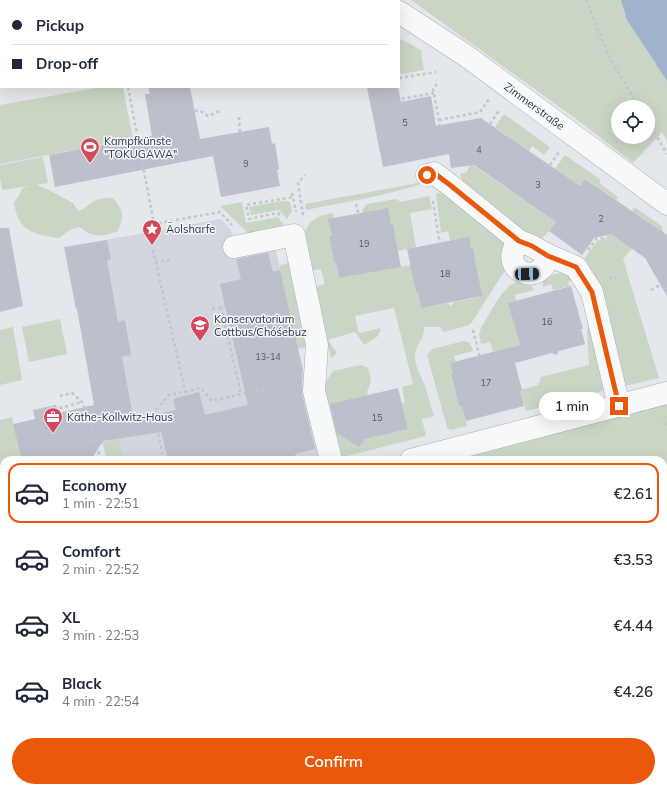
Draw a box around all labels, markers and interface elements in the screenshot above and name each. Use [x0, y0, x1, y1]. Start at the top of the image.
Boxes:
text: Pickup [36, 16, 84, 35]
text: Drop-off [36, 54, 98, 73]
street label: Zimmerstraße [502, 79, 567, 133]
map controls [611, 100, 655, 144]
button: locate [611, 100, 655, 144]
house number: 5 [402, 117, 408, 128]
place label: Kampfkünste "TOKUGAWA" [104, 134, 177, 161]
sports icon: Kampfkünste "TOKUGAWA" [79, 136, 101, 164]
house number: 4 [476, 144, 482, 155]
house number: 9 [243, 158, 249, 169]
route start [418, 166, 436, 184]
house number: 3 [535, 179, 541, 190]
house number: 2 [598, 213, 604, 224]
place icon: Äolsharfe [141, 218, 163, 246]
place label: Äolsharfe [166, 222, 215, 236]
house number: 19 [359, 238, 369, 249]
house number: 18 [440, 268, 450, 279]
car [515, 268, 539, 280]
place label: Konservatorium Cottbus/Chóśebuz [214, 312, 307, 339]
school or university icon: Konservatorium Cottbus/Chóśebuz [189, 314, 211, 342]
house number: 16 [542, 316, 552, 327]
house number: 13-14 [255, 351, 281, 362]
house number: 17 [481, 377, 491, 388]
callout: 1 min [539, 392, 605, 420]
route end [610, 397, 628, 415]
text: 1 min [555, 398, 589, 414]
office icon: Käthe-Kollwitz-Haus [42, 406, 64, 434]
place label: Käthe-Kollwitz-Haus [67, 410, 173, 424]
house number: 15 [372, 412, 383, 423]
icon: car [14, 475, 50, 511]
text: Economy [62, 476, 127, 495]
text: €2.61 [613, 484, 653, 503]
text: 1 min · 22:51 [62, 495, 139, 511]
icon: car [14, 541, 50, 577]
text: Comfort [62, 542, 120, 561]
text: €3.53 [613, 550, 653, 569]
text: 2 min · 22:52 [62, 561, 139, 577]
icon: car [14, 607, 50, 643]
text: XL [62, 608, 80, 627]
text: €4.44 [613, 616, 653, 635]
text: 3 min · 22:53 [62, 627, 139, 643]
icon: car [14, 673, 50, 709]
text: Black [62, 674, 101, 693]
text: €4.26 [613, 682, 653, 701]
text: 4 min · 22:54 [62, 693, 139, 709]
button: Confirm [12, 738, 655, 784]

